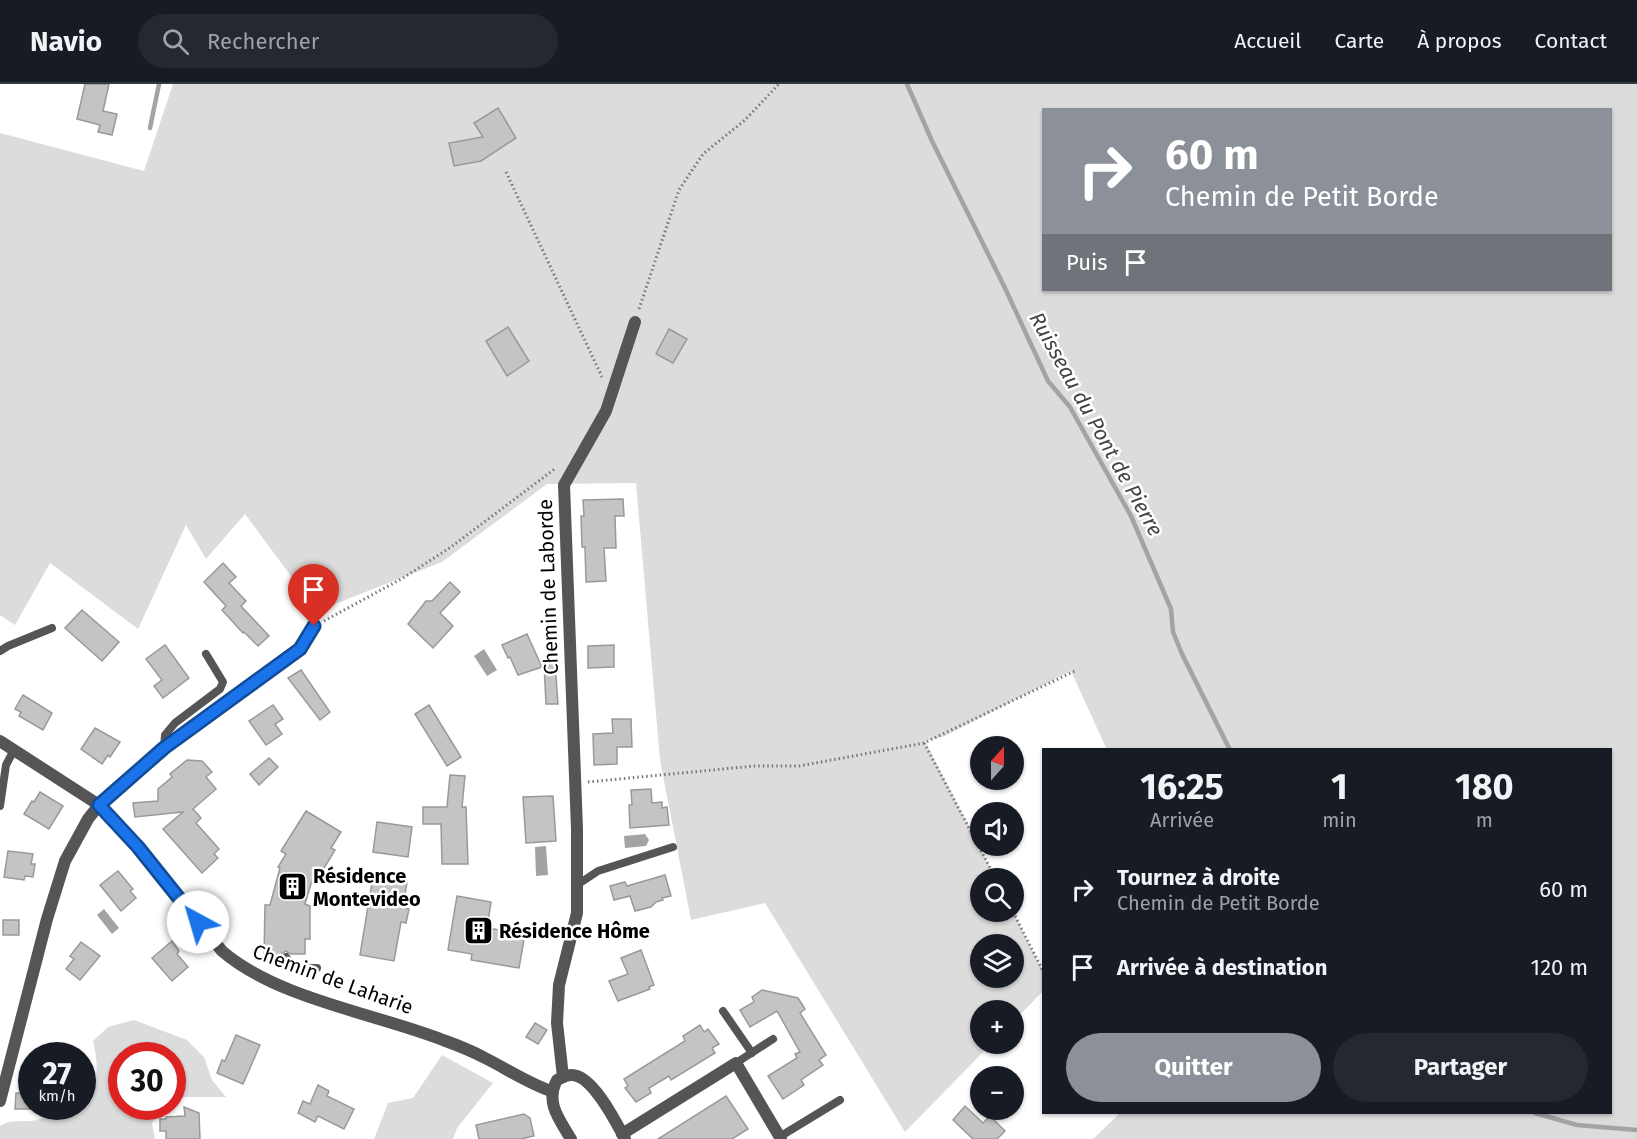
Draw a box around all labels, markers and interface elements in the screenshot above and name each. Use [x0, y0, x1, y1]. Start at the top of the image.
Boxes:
search box [138, 14, 558, 68]
text: Navio [30, 25, 102, 58]
icon: search [159, 25, 192, 58]
text: Rechercher [207, 28, 319, 55]
text: Accueil [1234, 28, 1301, 54]
text: Carte [1334, 28, 1384, 54]
text: À propos [1417, 28, 1502, 54]
text: Contact [1535, 28, 1607, 54]
text: 60 m [1165, 130, 1259, 180]
icon: right [1066, 132, 1144, 210]
text: Chemin de Petit Borde [1165, 181, 1439, 213]
icon: arrive [1119, 246, 1152, 279]
text: Puis [1066, 249, 1107, 276]
water label: Ruisseau du Pont de Pierre [1024, 307, 1169, 541]
street label: Chemin de Laborde [533, 499, 563, 675]
pin [288, 564, 339, 626]
icon: arrive [297, 573, 330, 606]
north arrow [970, 736, 1024, 790]
map controls [970, 736, 1024, 1120]
text: 16:25 [1140, 765, 1224, 809]
text: 1 [1331, 765, 1348, 809]
text: 180 [1455, 765, 1514, 809]
button: sound [970, 802, 1024, 856]
text: Arrivée [1150, 808, 1214, 832]
text: min [1322, 808, 1357, 832]
text: m [1476, 808, 1493, 832]
place label: Résidence Montevideo [313, 864, 421, 911]
text: Tournez à droite [1117, 864, 1280, 891]
button: search [970, 868, 1024, 922]
building icon: Résidence Montevideo [276, 871, 308, 903]
icon: right [1066, 873, 1099, 906]
text: 60 m [1539, 876, 1588, 903]
position arrow [166, 890, 230, 954]
text: Chemin de Petit Borde [1117, 891, 1320, 915]
building icon: Résidence Hôme [462, 915, 494, 947]
place label: Résidence Hôme [499, 919, 650, 943]
button: layers [970, 934, 1024, 988]
street label: Chemin de Laharie [249, 939, 417, 1019]
icon: arrive [1066, 951, 1099, 984]
text: Arrivée à destination [1117, 954, 1327, 981]
text: 120 m [1531, 954, 1588, 981]
button: + [970, 1000, 1024, 1054]
button: Quitter [1066, 1033, 1321, 1102]
button: Partager [1333, 1033, 1588, 1102]
speed limit sign: 30 [108, 1042, 186, 1120]
text: 27 [42, 1056, 72, 1092]
button: − [970, 1066, 1024, 1120]
text: km/h [38, 1087, 76, 1105]

